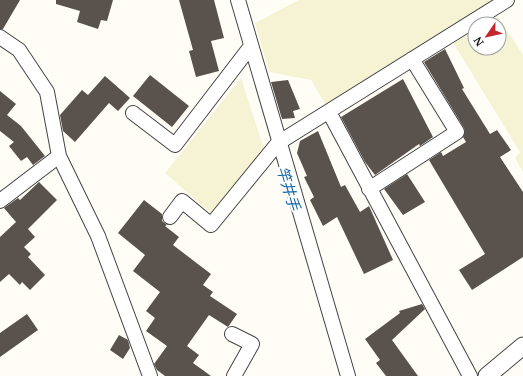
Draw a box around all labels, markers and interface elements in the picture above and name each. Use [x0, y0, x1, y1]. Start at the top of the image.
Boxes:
north arrow [467, 16, 507, 56]
text: N [470, 34, 487, 49]
water label: 竿井手 [273, 164, 305, 213]

